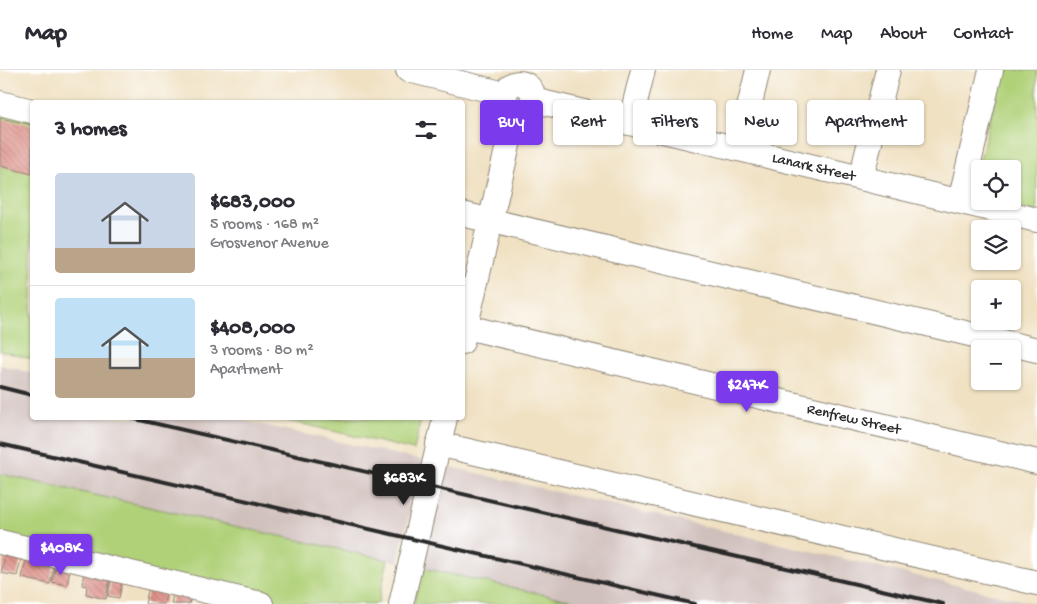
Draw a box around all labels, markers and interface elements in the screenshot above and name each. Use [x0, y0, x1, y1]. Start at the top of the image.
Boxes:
text: Map [25, 20, 67, 49]
text: Home [751, 24, 793, 45]
text: Map [821, 24, 852, 45]
text: About [880, 24, 926, 45]
text: Contact [954, 24, 1012, 45]
chip: Buy [480, 100, 543, 145]
chip: Rent [553, 100, 623, 145]
chip: Filters [633, 100, 716, 145]
chip: New [726, 100, 797, 145]
chip: Apartment [807, 100, 924, 145]
icon: filters [412, 116, 440, 144]
text: 3 homes [55, 118, 127, 143]
street label: Lanark Street [770, 150, 859, 187]
map controls [971, 160, 1021, 390]
button: locate [971, 160, 1021, 210]
text: $683,000 [210, 191, 295, 216]
icon: home [95, 193, 155, 253]
text: 5 rooms · 168 m² [210, 216, 319, 235]
button: layers [971, 220, 1021, 270]
text: Grosvenor Avenue [210, 235, 329, 254]
button: + [971, 280, 1021, 330]
text: $408,000 [210, 317, 295, 342]
icon: home [95, 318, 155, 378]
button: − [971, 340, 1021, 390]
text: 3 rooms · 80 m² [210, 342, 314, 361]
text: Apartment [210, 361, 282, 380]
pin: $247K [712, 370, 782, 413]
text: $247K [727, 377, 767, 396]
street label: Renfrew Street [805, 400, 904, 440]
pin: $683K [369, 464, 439, 506]
text: $683K [383, 470, 425, 489]
pin: $408K [26, 534, 96, 576]
text: $408K [40, 540, 82, 559]

